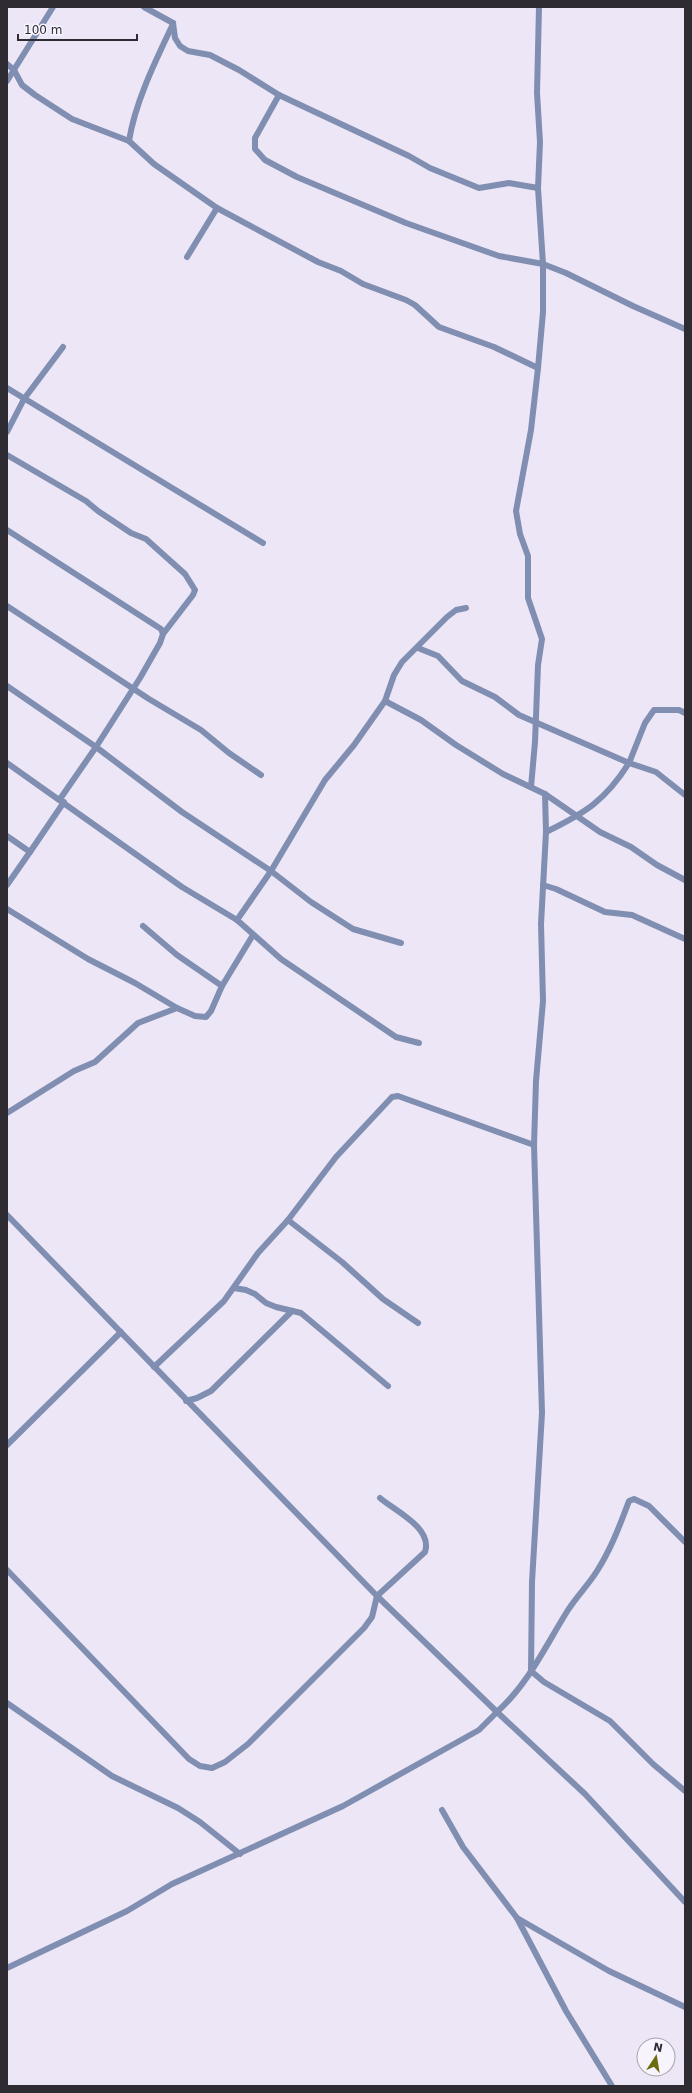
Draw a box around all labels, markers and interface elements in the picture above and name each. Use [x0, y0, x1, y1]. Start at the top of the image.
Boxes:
scale bar [18, 16, 137, 42]
text: 100 m [24, 23, 62, 37]
north arrow [636, 2037, 676, 2077]
text: N [652, 2040, 664, 2055]

